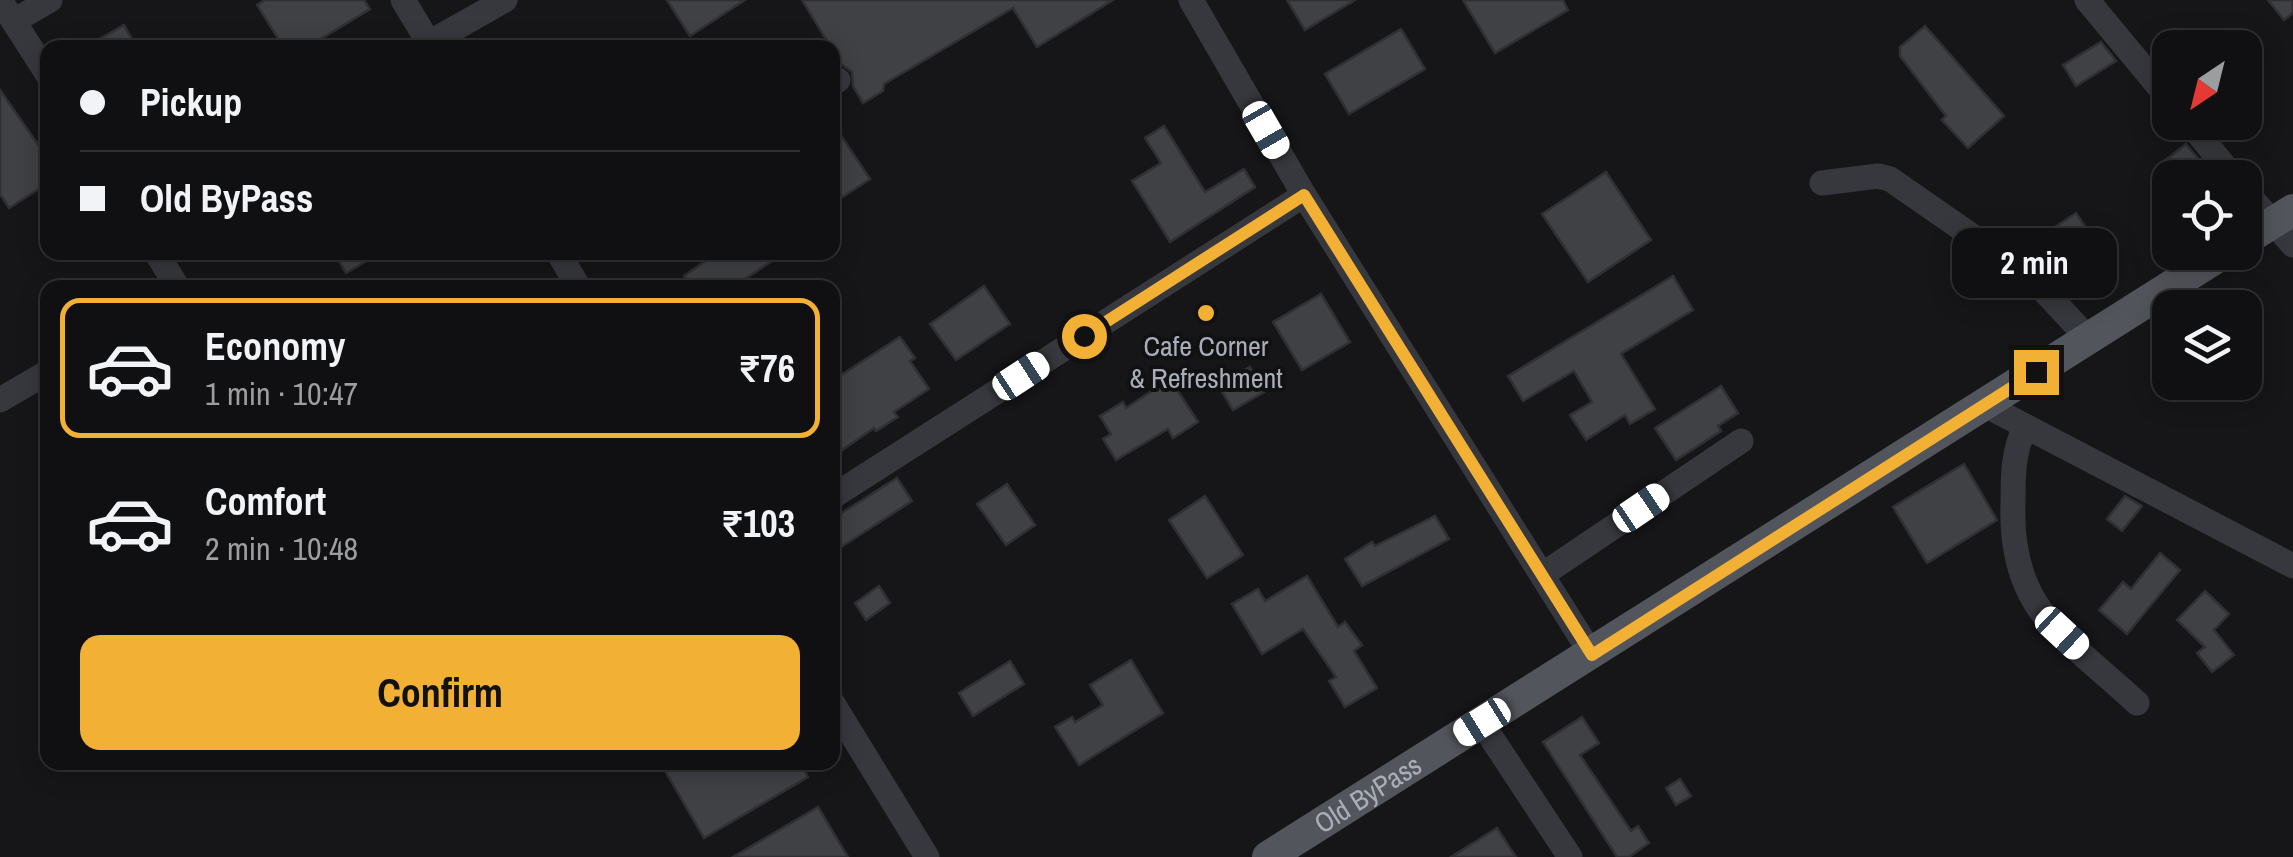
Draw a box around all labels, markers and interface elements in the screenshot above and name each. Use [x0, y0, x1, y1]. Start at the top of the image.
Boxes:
north arrow [2152, 30, 2262, 140]
map controls [2152, 30, 2262, 400]
text: Pickup [140, 77, 242, 128]
car [1238, 97, 1294, 163]
button: locate [2152, 160, 2262, 270]
text: Old ByPass [140, 173, 313, 224]
callout: 2 min [1954, 227, 2118, 297]
text: 2 min [2000, 241, 2069, 284]
button: layers [2152, 290, 2262, 400]
marker: Cafe Corner & Refreshment [1195, 302, 1217, 324]
route start [1062, 314, 1107, 359]
text: Economy [205, 321, 345, 372]
icon: car [85, 323, 175, 413]
place label: Cafe Corner & Refreshment [1129, 327, 1283, 397]
text: ₹76 [738, 343, 795, 394]
car [988, 347, 1054, 405]
route end [2014, 350, 2059, 395]
text: 1 min · 10:47 [205, 372, 358, 415]
text: Comfort [205, 476, 326, 527]
icon: car [85, 478, 175, 568]
car [1608, 479, 1674, 537]
text: ₹103 [721, 498, 795, 549]
text: 2 min · 10:48 [205, 527, 358, 570]
car [2030, 602, 2094, 664]
button: Confirm [80, 635, 800, 750]
car [1449, 693, 1515, 751]
street label: Old ByPass [1307, 746, 1429, 842]

